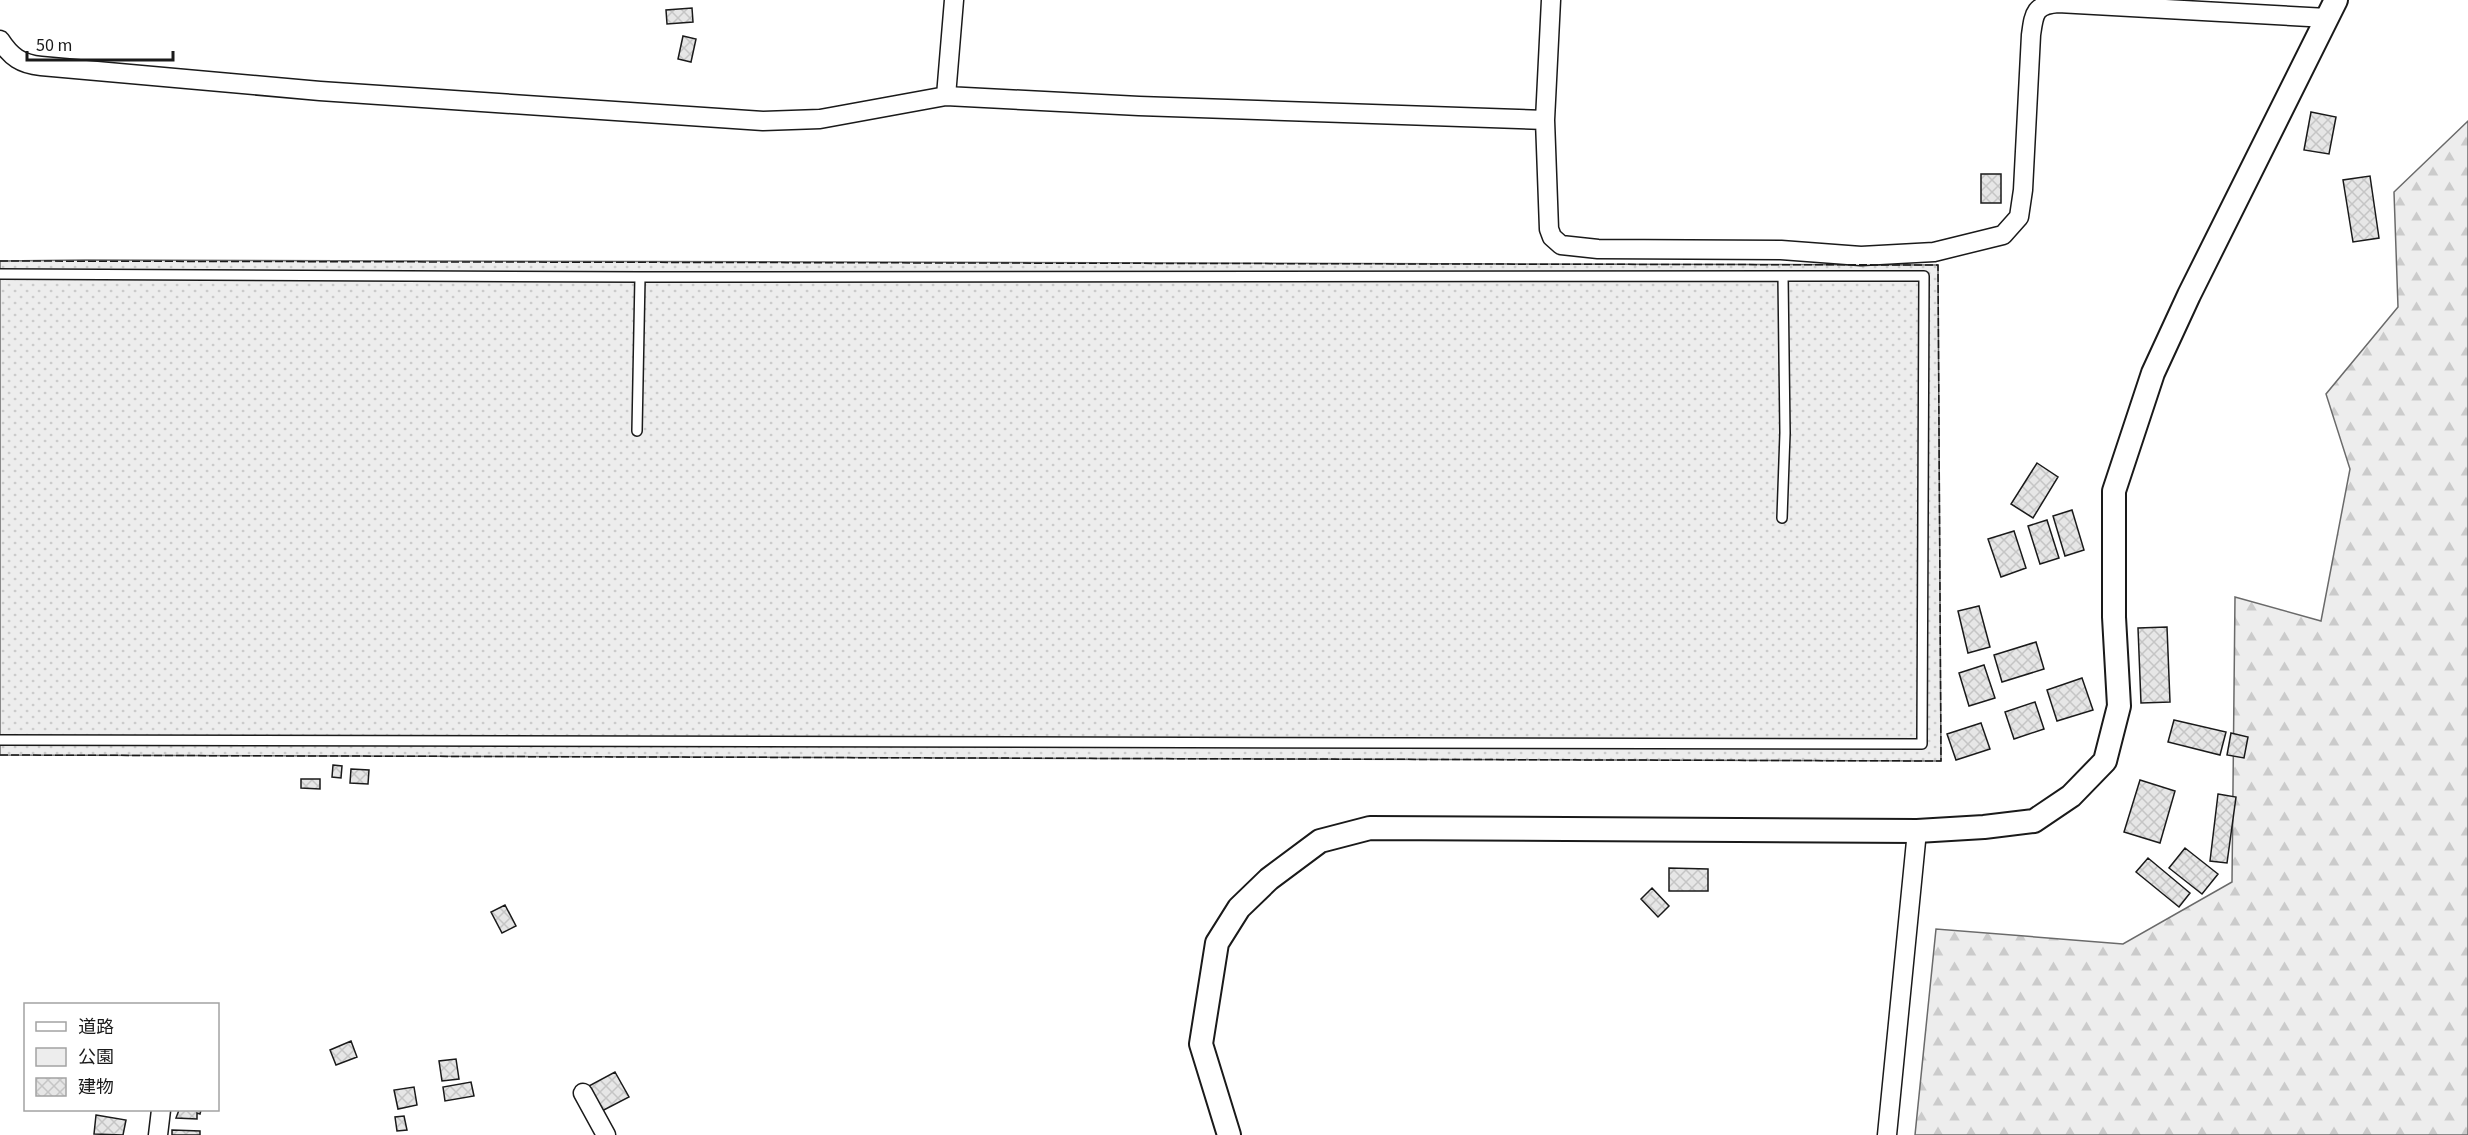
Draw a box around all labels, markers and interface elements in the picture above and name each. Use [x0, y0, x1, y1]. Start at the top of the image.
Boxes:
scale bar [27, 24, 172, 62]
text: 50 m [36, 33, 72, 58]
legend [24, 1003, 219, 1111]
text: 道路 [78, 1015, 114, 1040]
text: 公園 [78, 1045, 114, 1070]
text: 建物 [78, 1075, 114, 1100]

